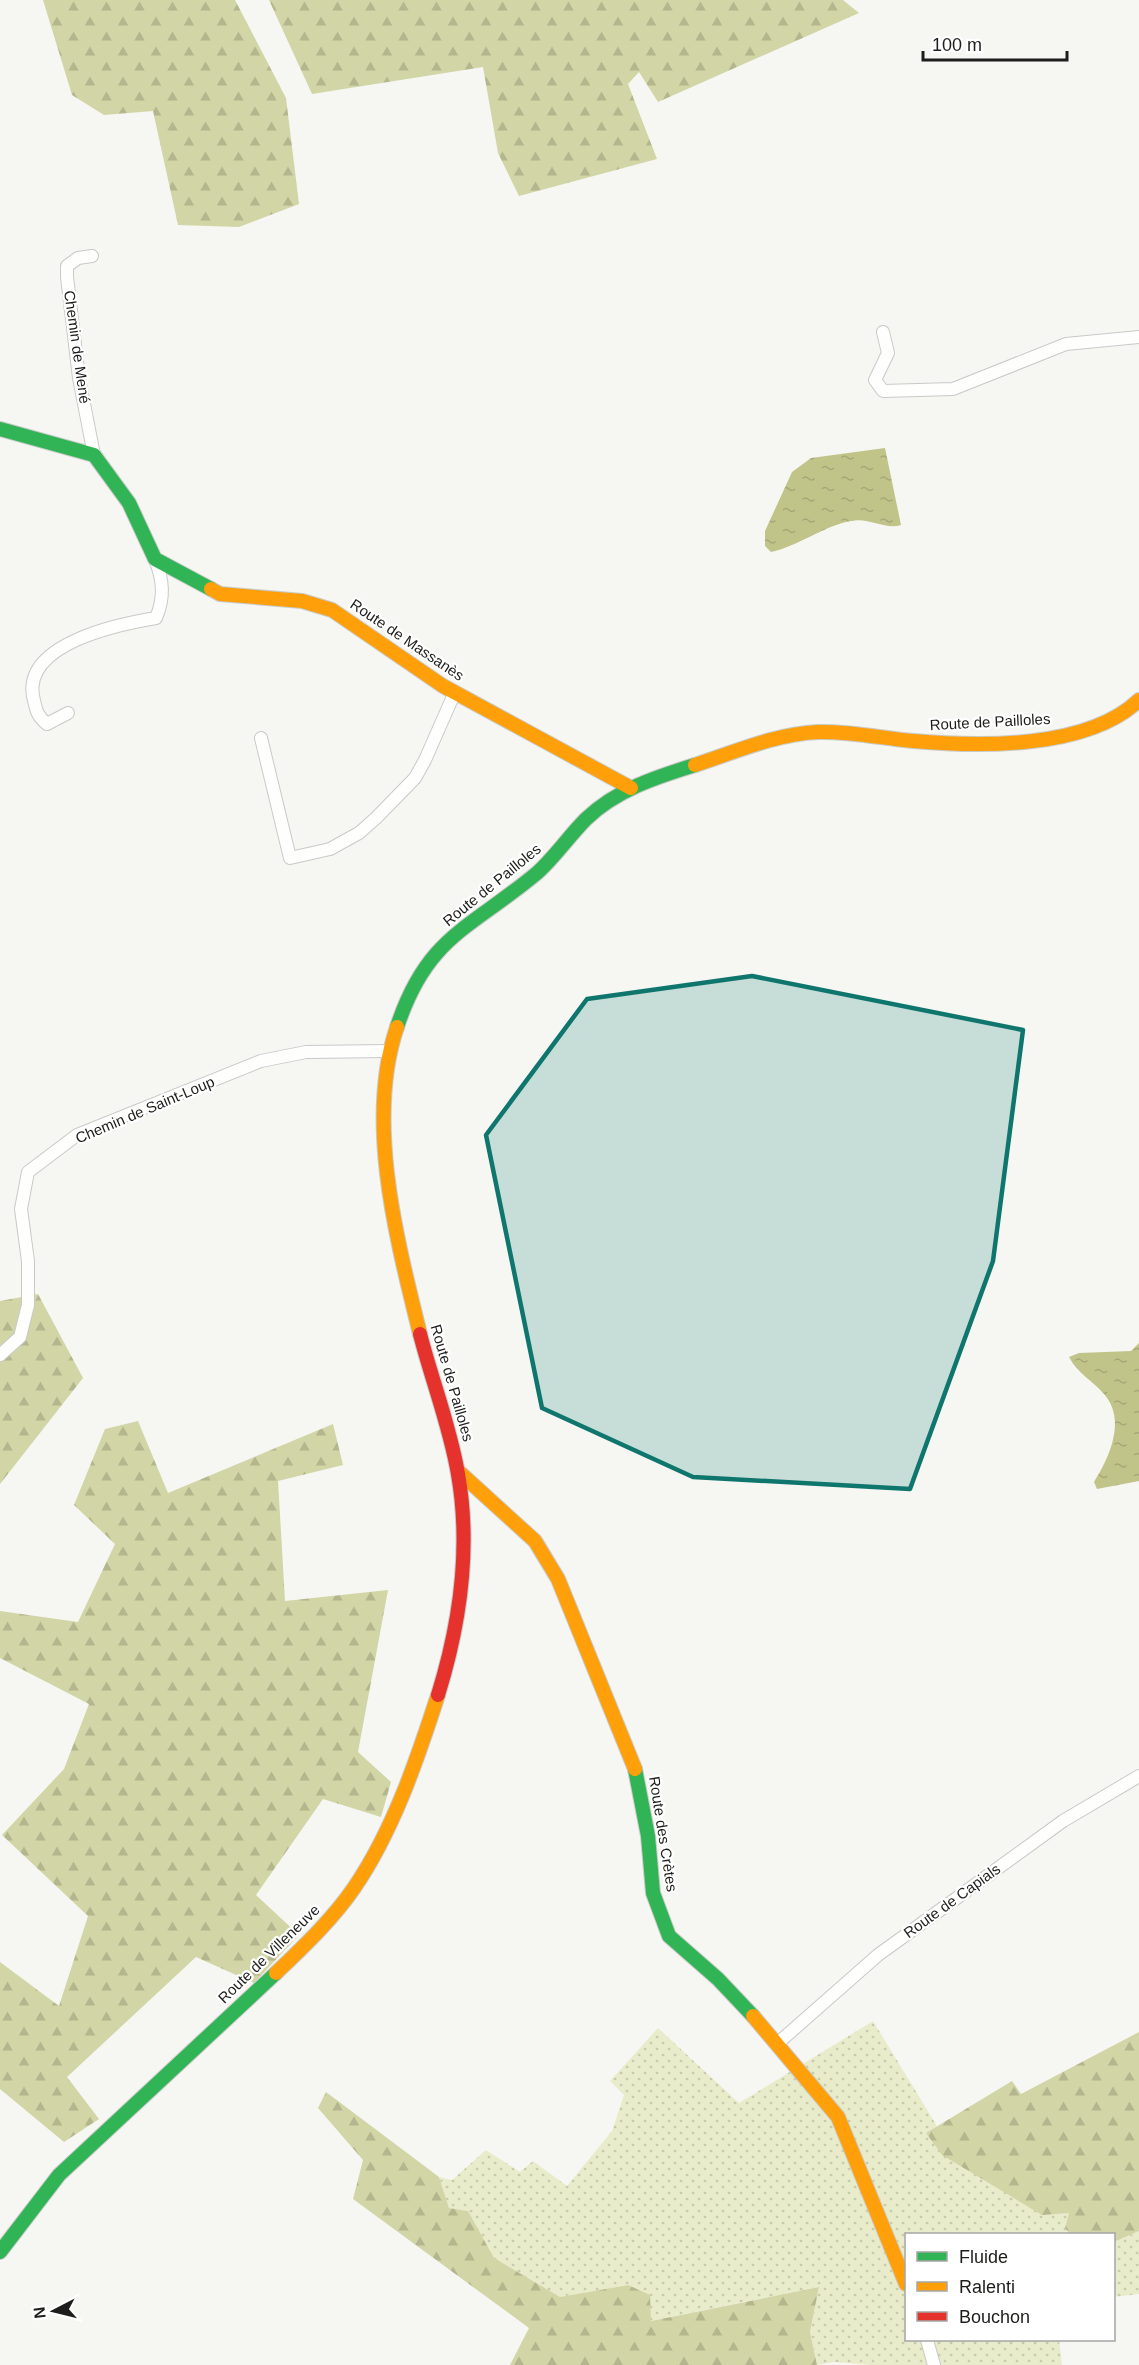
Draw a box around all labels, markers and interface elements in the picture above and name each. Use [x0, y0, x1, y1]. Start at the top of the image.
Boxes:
scale bar [923, 24, 1067, 62]
text: 100 m [932, 35, 982, 55]
street label: Chemin de Mené [61, 289, 94, 405]
street label: Route de Massanès [347, 595, 467, 684]
street label: Route de Pailloles [929, 710, 1051, 733]
street label: Route de Pailloles [439, 840, 544, 929]
street label: Chemin de Saint-Loup [73, 1073, 217, 1147]
street label: Route de Pailloles [428, 1322, 477, 1443]
street label: Route des Crètes [646, 1775, 681, 1893]
street label: Route de Capials [900, 1860, 1003, 1941]
street label: Route de Villeneuve [215, 1901, 323, 2006]
legend [905, 2233, 1115, 2341]
text: Fluide [959, 2247, 1008, 2267]
text: Ralenti [959, 2277, 1015, 2297]
north arrow [24, 2281, 84, 2341]
text: N [30, 2306, 49, 2320]
text: Bouchon [959, 2307, 1030, 2327]

